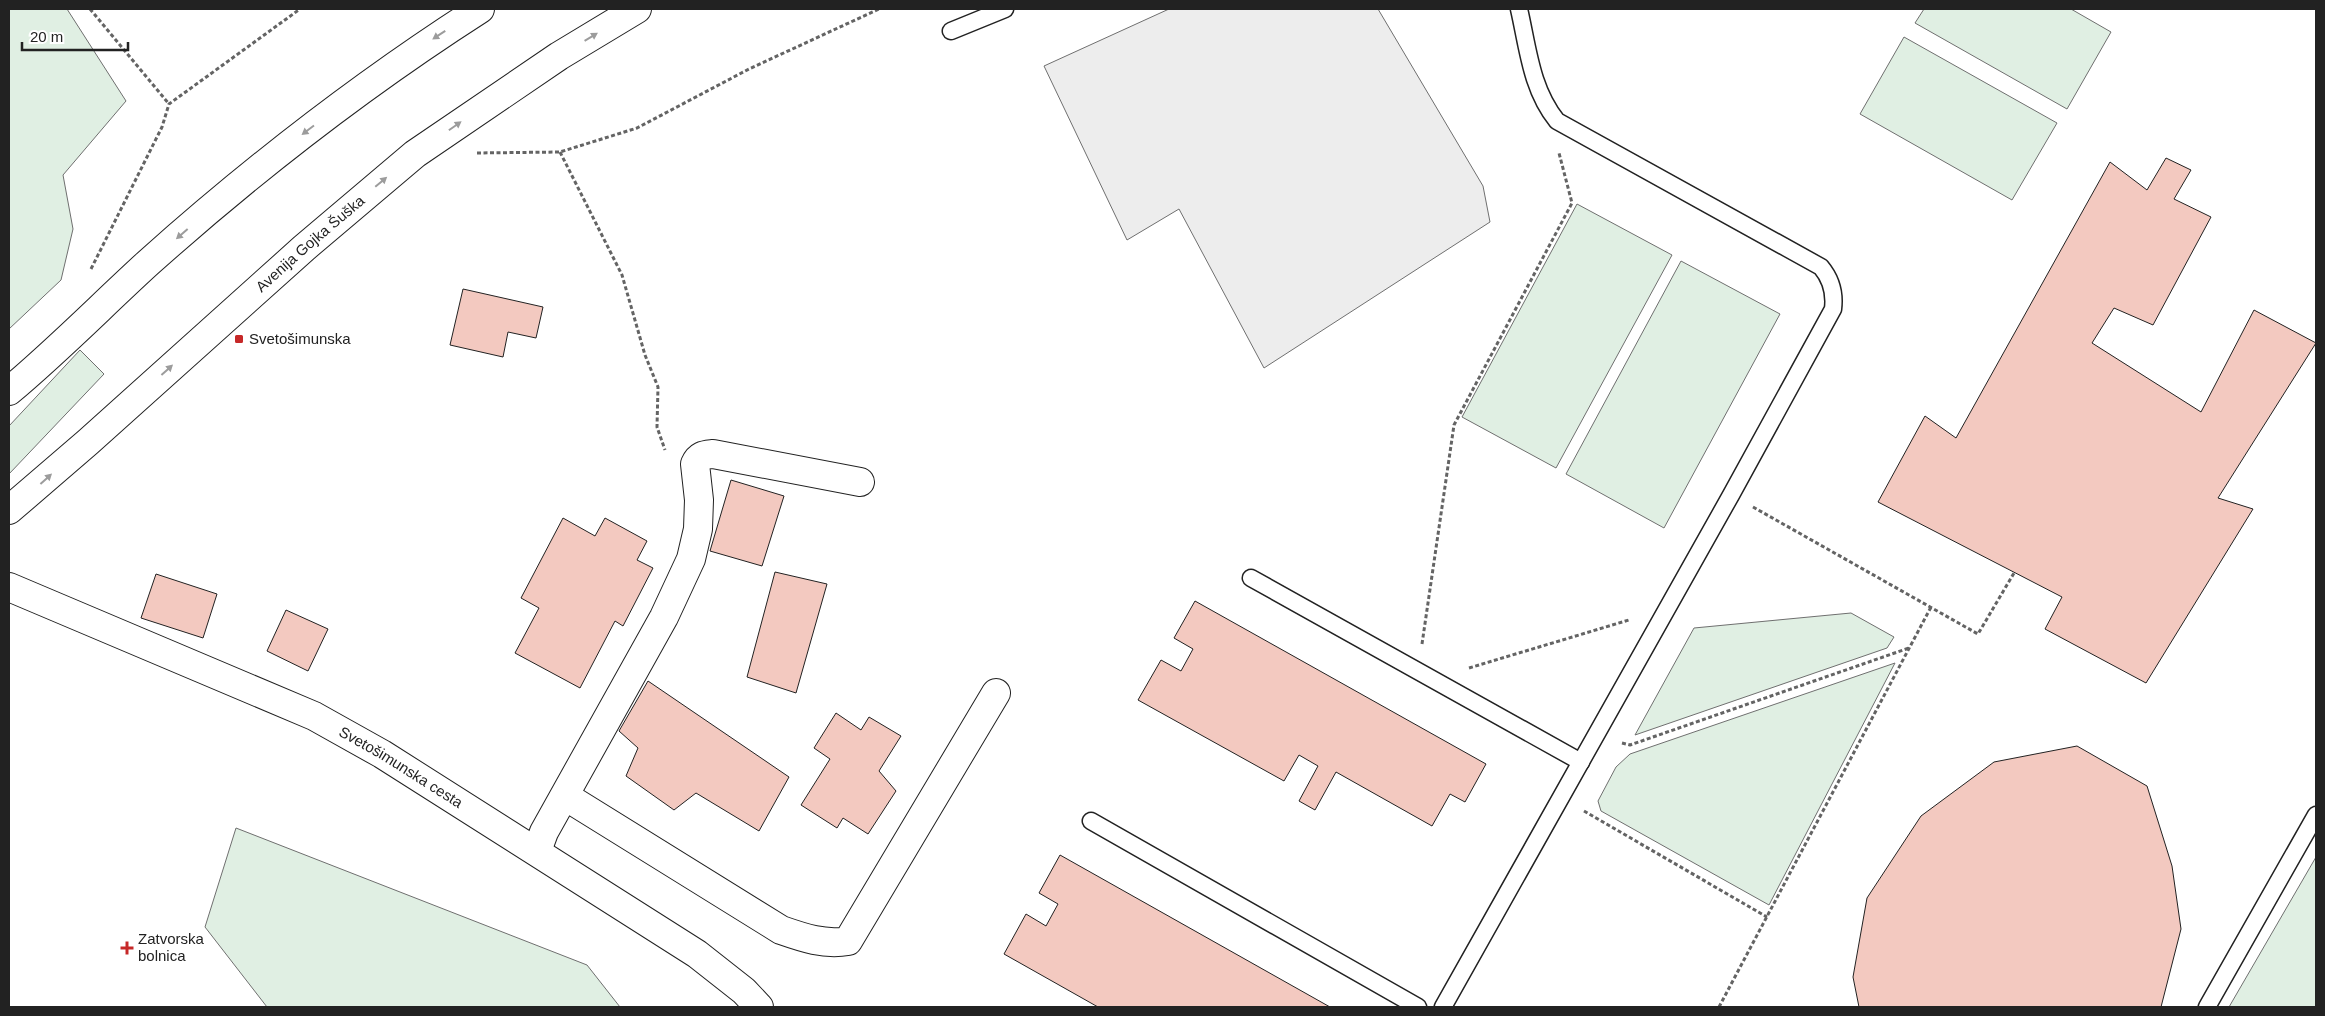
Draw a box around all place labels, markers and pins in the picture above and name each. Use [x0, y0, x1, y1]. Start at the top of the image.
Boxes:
place label: Svetošimunska [249, 330, 351, 347]
marker: Svetošimunska [233, 333, 245, 345]
place label: Zatvorska bolnica [138, 930, 205, 964]
marker: Zatvorska bolnica [120, 941, 134, 955]

